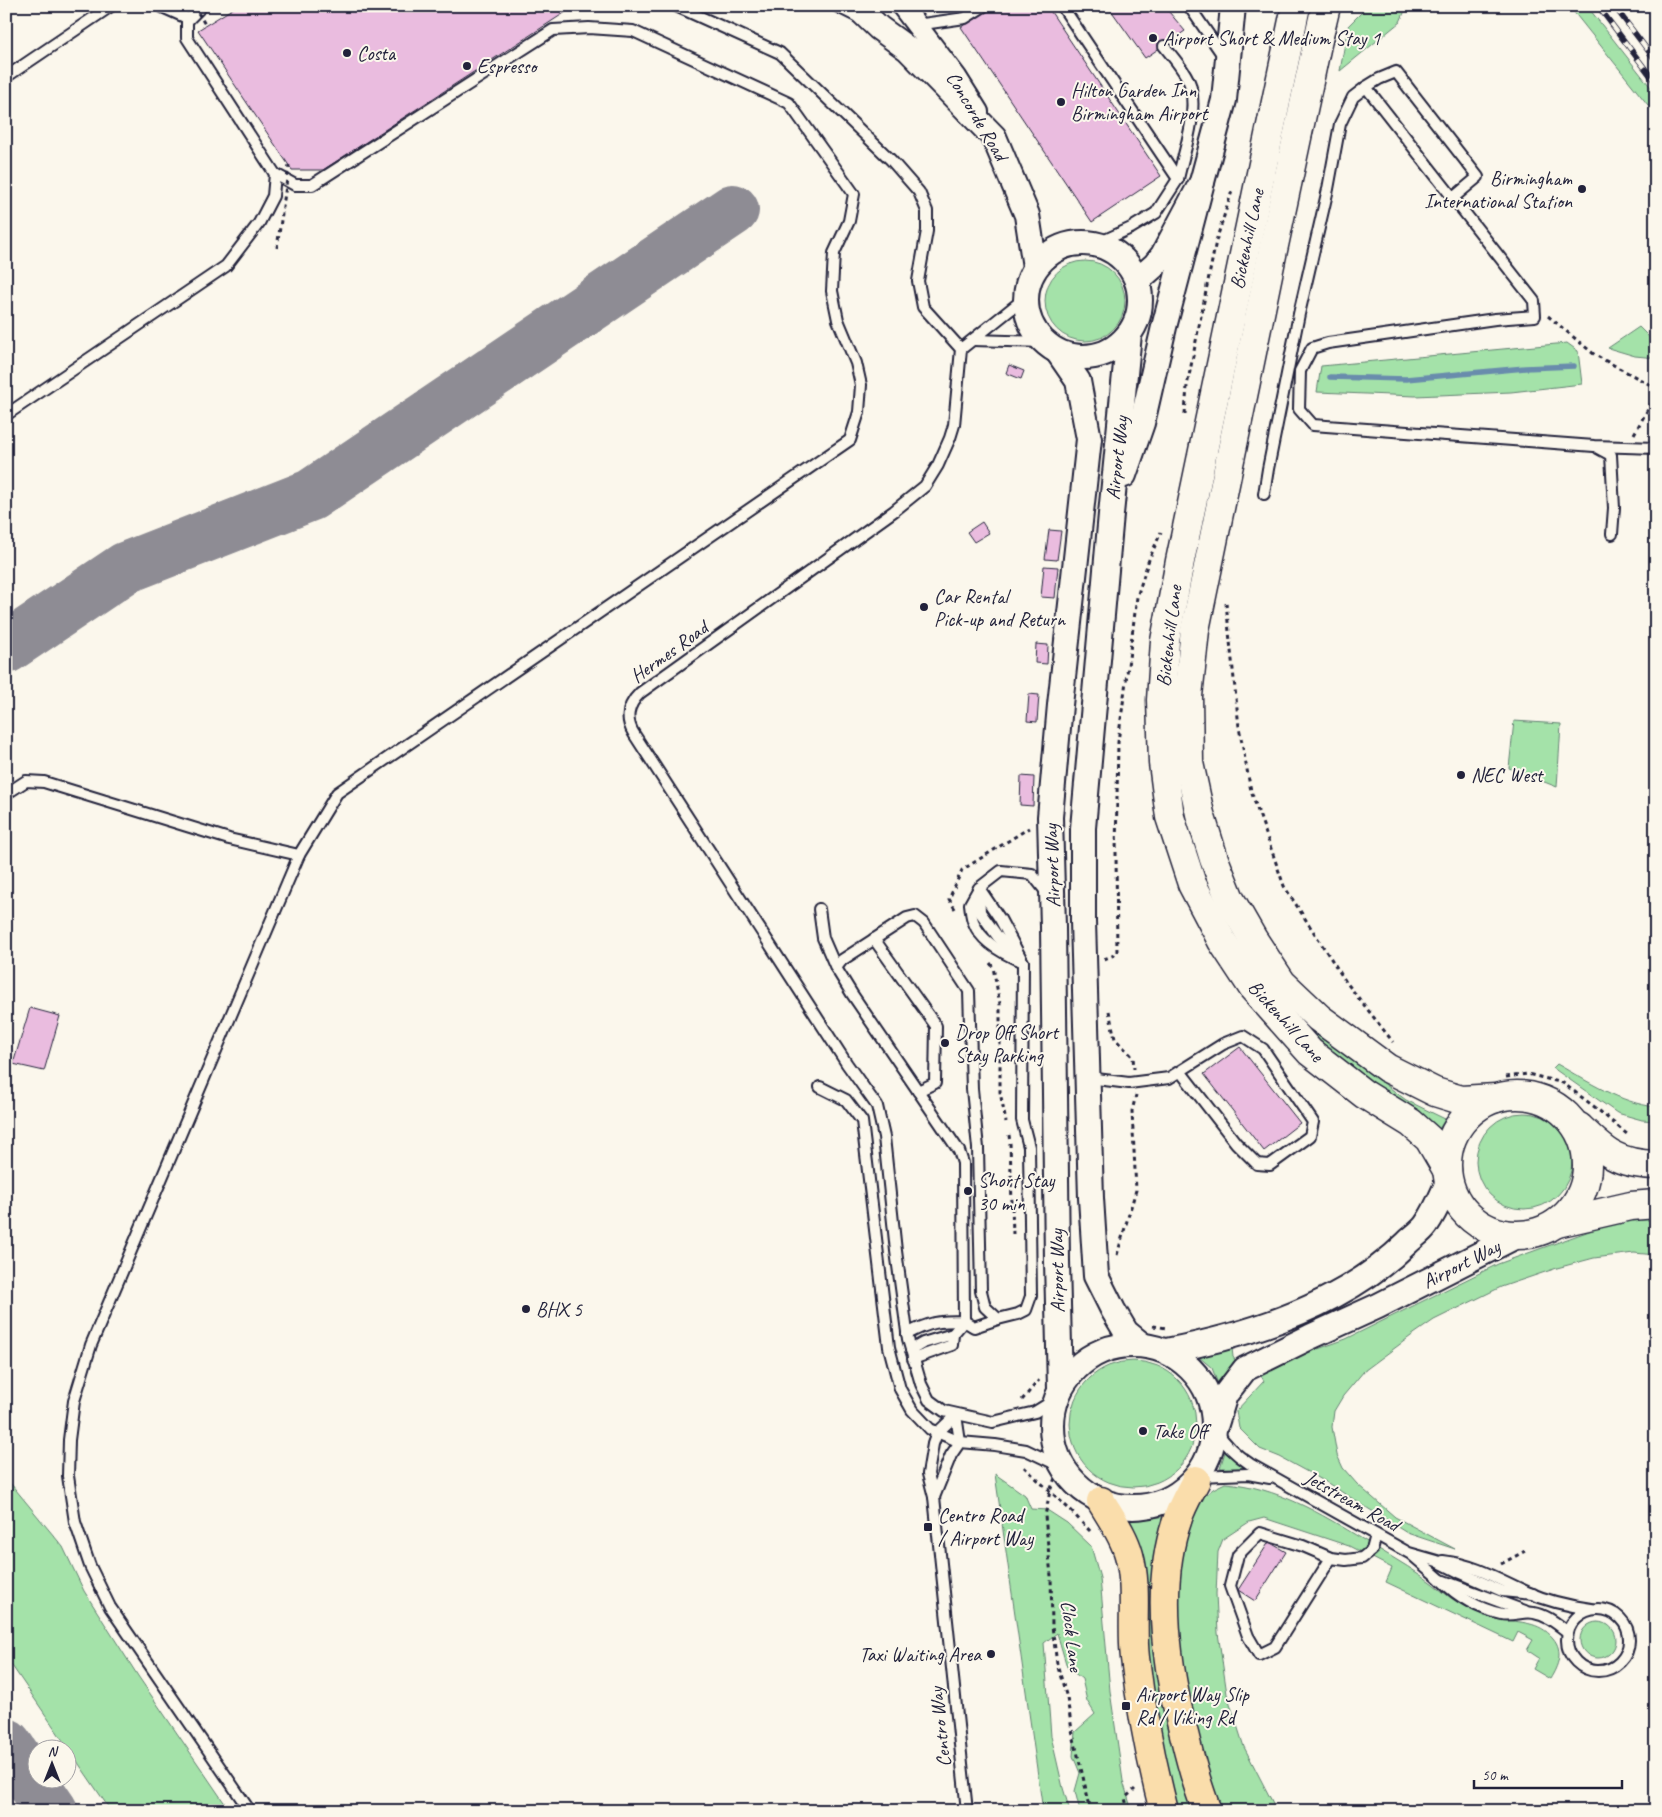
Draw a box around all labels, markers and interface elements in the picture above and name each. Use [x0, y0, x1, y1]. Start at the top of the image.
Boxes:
place label: Airport Short & Medium Stay 1 [1163, 26, 1381, 51]
marker: Airport Short & Medium Stay 1 [1147, 32, 1159, 44]
place label: Costa [357, 41, 397, 66]
marker: Costa [341, 47, 353, 59]
place label: Espresso [477, 54, 538, 79]
marker: Espresso [461, 60, 473, 72]
street label: Concorde Road [941, 67, 1015, 168]
place label: Hilton Garden Inn Birmingham Airport [1071, 78, 1210, 126]
marker: Hilton Garden Inn Birmingham Airport [1055, 96, 1067, 108]
place label: Birmingham International Station [1424, 166, 1573, 214]
marker: Birmingham International Station [1576, 183, 1588, 195]
street label: Bickenhill Lane [1224, 185, 1270, 291]
street label: Airport Way [1100, 414, 1134, 501]
street label: Bickenhill Lane [1150, 583, 1188, 688]
place label: Car Rental Pick-up and Return [934, 584, 1066, 632]
marker: Car Rental Pick-up and Return [918, 601, 930, 613]
street label: Hermes Road [625, 614, 715, 688]
place label: NEC West [1471, 763, 1545, 788]
marker: NEC West [1455, 769, 1467, 781]
street label: Airport Way [1038, 823, 1066, 908]
street label: Bickenhill Lane [1243, 975, 1330, 1068]
place label: Drop Off Short Stay Parking [955, 1020, 1060, 1068]
marker: Drop Off Short Stay Parking [939, 1037, 951, 1049]
place label: Short Stay 30 min [978, 1168, 1055, 1216]
marker: Short Stay 30 min [962, 1185, 974, 1197]
street label: Airport Way [1044, 1228, 1070, 1313]
street label: Airport Way [1418, 1233, 1505, 1294]
place label: BHX 5 [536, 1297, 583, 1322]
marker: BHX 5 [520, 1303, 532, 1315]
place label: Take Off [1153, 1419, 1212, 1444]
marker: Take Off [1137, 1425, 1149, 1437]
street label: Jetstream Road [1299, 1464, 1407, 1539]
place label: Centro Road / Airport Way [938, 1503, 1034, 1551]
marker: Centro Road / Airport Way [922, 1521, 934, 1533]
street label: Clock Lane [1055, 1599, 1089, 1674]
place label: Taxi Waiting Area [859, 1642, 982, 1667]
marker: Taxi Waiting Area [985, 1648, 997, 1660]
place label: Airport Way Slip Rd / Viking Rd [1136, 1682, 1250, 1730]
street label: Centro Way [923, 1684, 957, 1768]
marker: Airport Way Slip Rd / Viking Rd [1120, 1700, 1132, 1712]
north arrow [28, 1740, 78, 1790]
text: N [48, 1743, 59, 1760]
scale bar [1474, 1757, 1622, 1789]
text: 50 m [1482, 1766, 1509, 1785]

